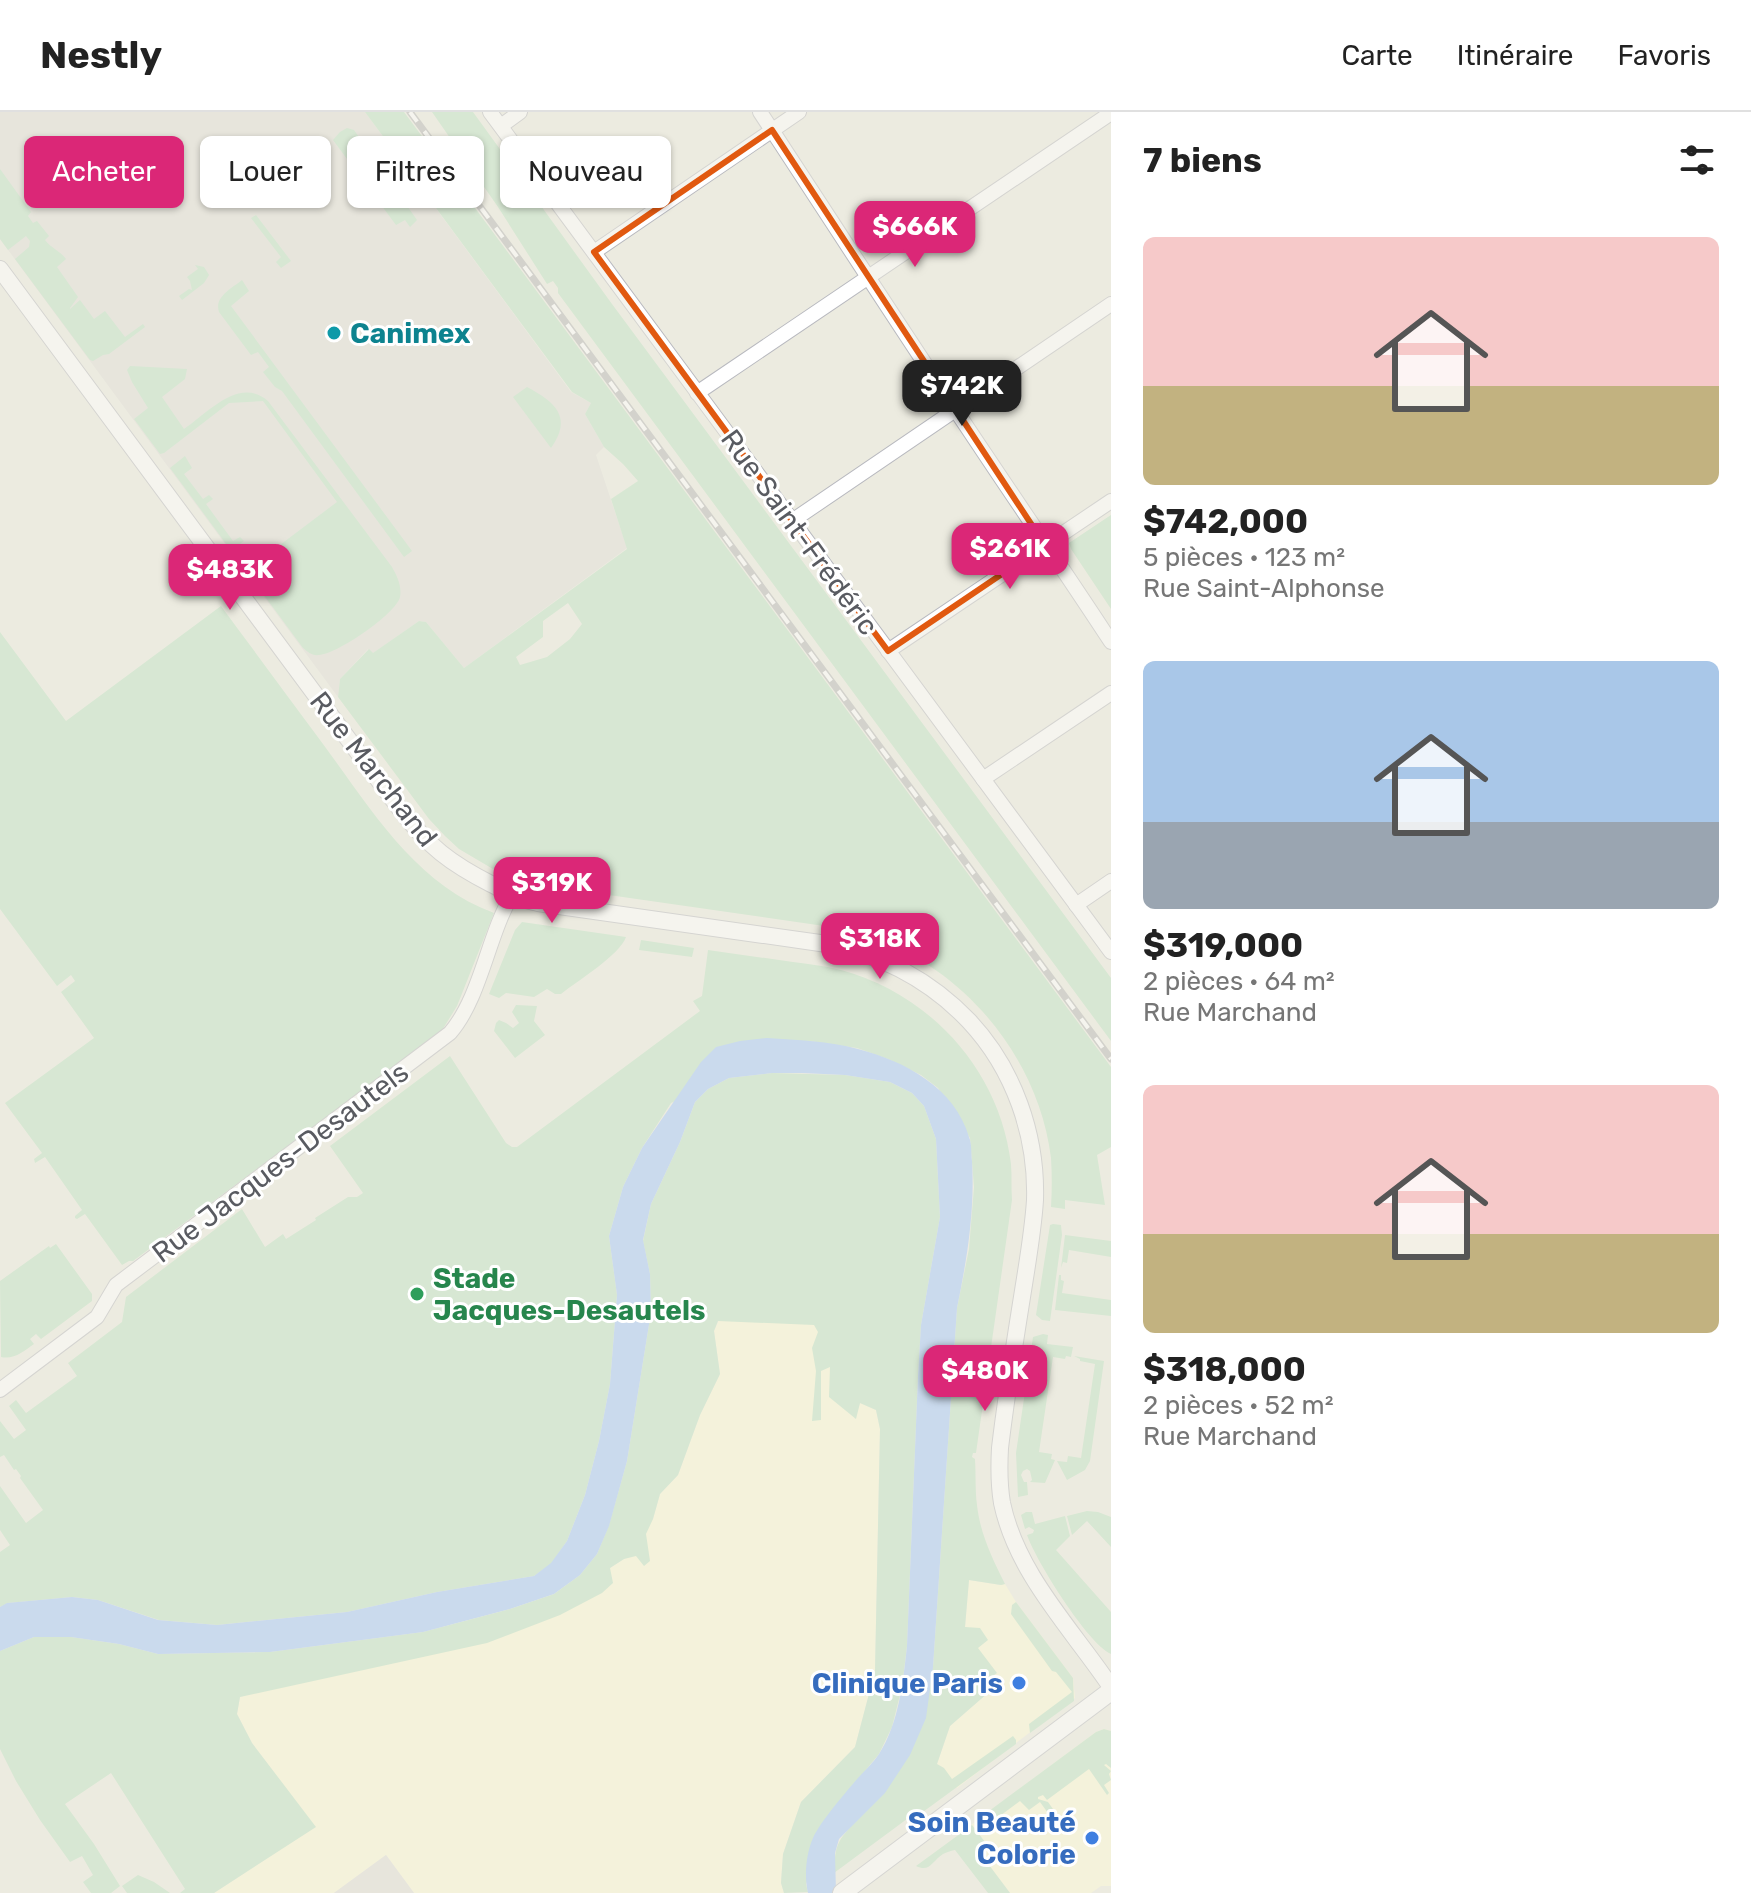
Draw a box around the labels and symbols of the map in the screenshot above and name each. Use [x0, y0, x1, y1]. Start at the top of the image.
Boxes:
pin: $666K [859, 201, 971, 269]
place label: Canimex [350, 317, 471, 350]
marker: Canimex [325, 324, 343, 342]
pin: $742K [906, 360, 1018, 428]
street label: Rue Saint-Frédéric [714, 423, 885, 641]
pin: $261K [954, 523, 1066, 591]
pin: $483K [174, 544, 286, 612]
street label: Rue Marchand [303, 685, 444, 853]
pin: $319K [496, 857, 608, 925]
pin: $318K [824, 913, 936, 981]
street label: Rue Jacques-Desautels [146, 1055, 415, 1269]
place label: Stade Jacques-Desautels [433, 1262, 705, 1327]
marker: Stade Jacques-Desautels [408, 1285, 426, 1303]
pin: $480K [929, 1345, 1041, 1413]
place label: Clinique Paris [812, 1667, 1003, 1700]
marker: Clinique Paris [1010, 1674, 1028, 1692]
place label: Soin Beauté Colorie [908, 1806, 1076, 1871]
marker: Soin Beauté Colorie [1083, 1829, 1101, 1847]

